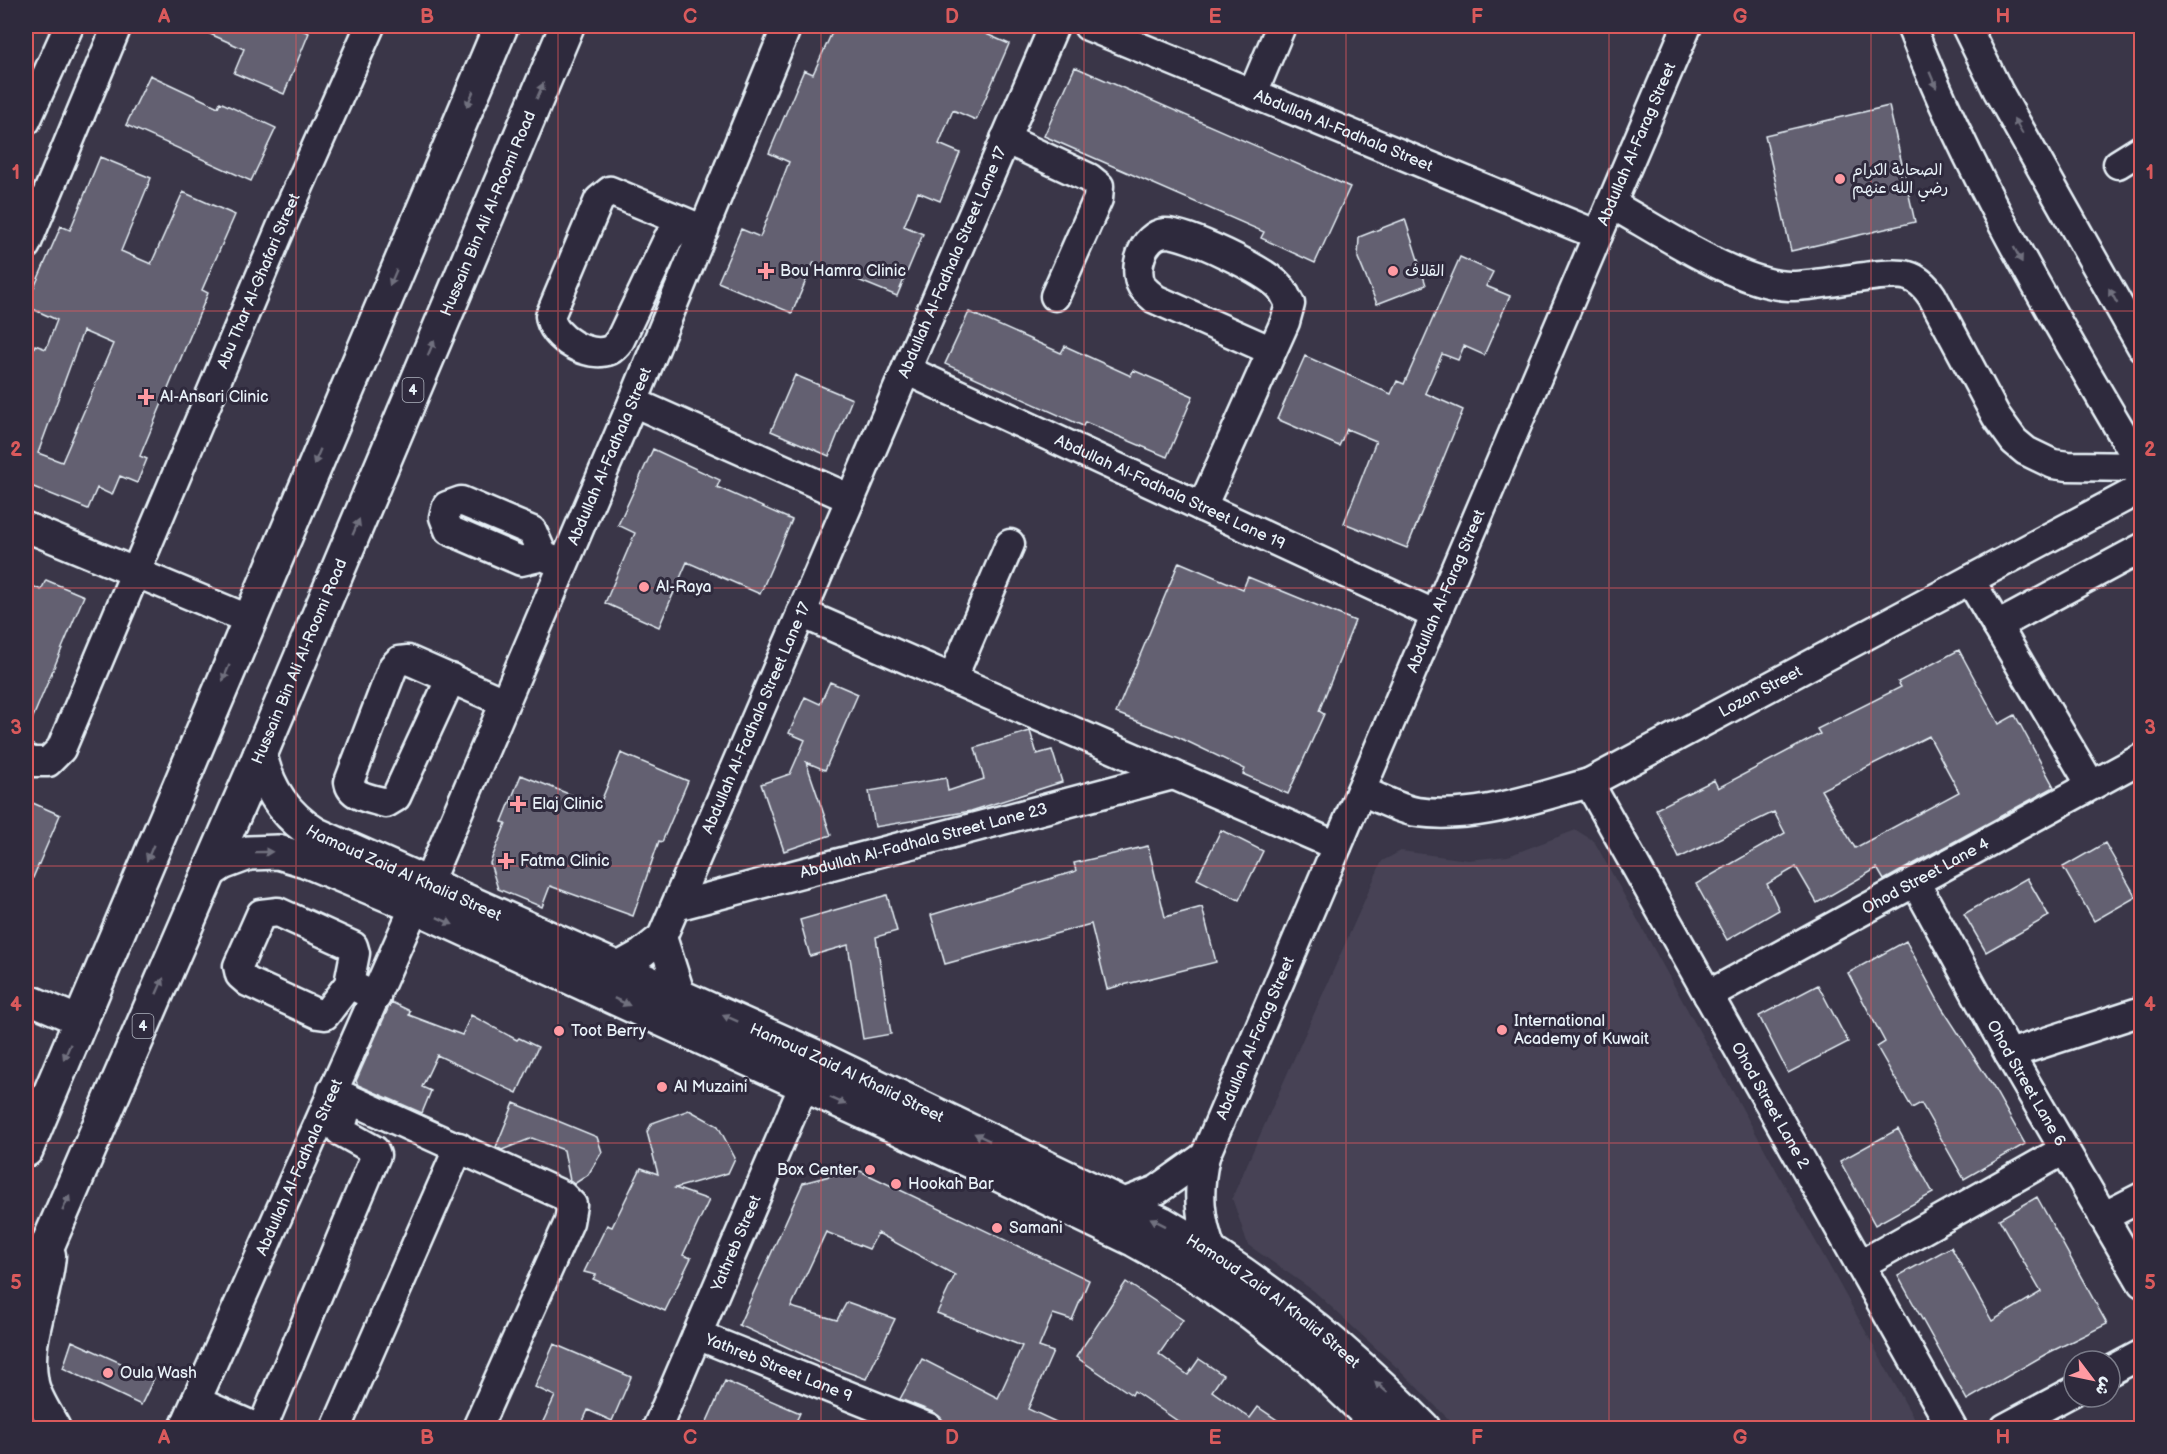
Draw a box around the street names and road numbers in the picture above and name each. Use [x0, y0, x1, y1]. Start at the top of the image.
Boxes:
street label: Abdullah Al-Farag Street [1593, 60, 1680, 228]
street label: Abdullah Al-Fadhala Street [1251, 86, 1436, 176]
street label: Hussain Bin Ali Al-Roomi Road [436, 108, 540, 319]
street label: Abdullah Al-Fadhala Street Lane 17 [894, 144, 1010, 381]
street label: Abu Thar Al-Ghafari Street [213, 190, 304, 372]
street label: Abdullah Al-Fadhala Street [564, 365, 656, 548]
road number: 4 [402, 378, 424, 402]
street label: Abdullah Al-Fadhala Street Lane 19 [1052, 431, 1288, 554]
street label: Abdullah Al-Farag Street [1403, 507, 1489, 675]
street label: Hussain Bin Ali Al-Roomi Road [248, 556, 351, 767]
street label: Abdullah Al-Fadhala Street Lane 17 [698, 599, 814, 837]
street label: Lozan Street [1716, 662, 1805, 721]
street label: Abdullah Al-Fadhala Street Lane 23 [798, 799, 1049, 882]
street label: Hamoud Zaid Al Khalid Street [302, 821, 504, 925]
street label: Ohod Street Lane 4 [1859, 834, 1993, 919]
street label: Abdullah Al-Farag Street [1212, 954, 1298, 1123]
road number: 4 [132, 1014, 154, 1038]
street label: Ohod Street Lane 6 [1983, 1017, 2070, 1150]
street label: Hamoud Zaid Al Khalid Street [747, 1019, 947, 1127]
street label: Ohod Street Lane 2 [1727, 1039, 1814, 1172]
street label: Abdullah Al-Fadhala Street [252, 1076, 347, 1259]
street label: Yathreb Street [707, 1192, 765, 1295]
street label: Hamoud Zaid Al Khalid Street [1183, 1230, 1364, 1372]
street label: Yathreb Street Lane 9 [701, 1329, 855, 1406]

